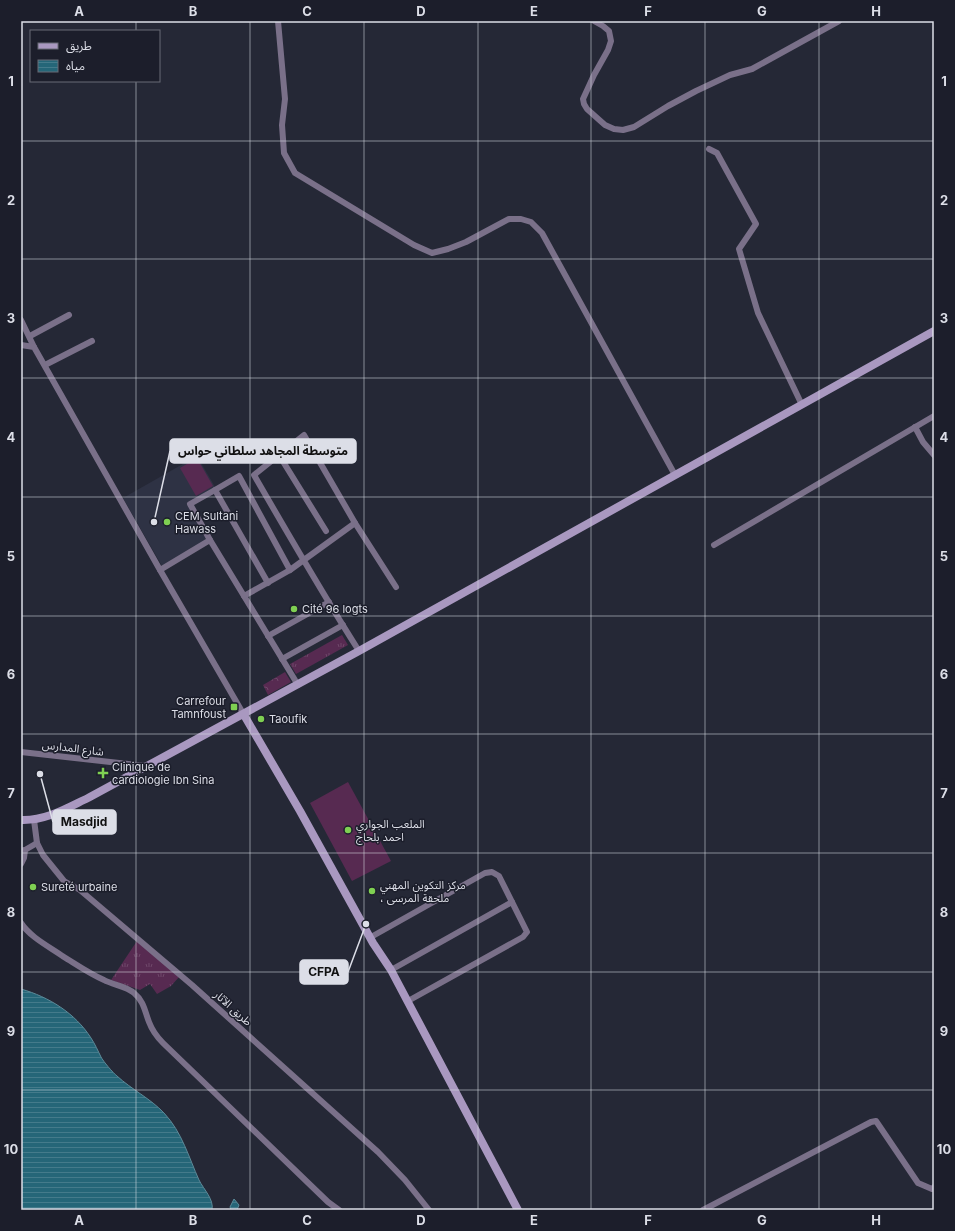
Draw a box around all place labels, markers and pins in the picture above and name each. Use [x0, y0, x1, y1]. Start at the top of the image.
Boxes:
callout: متوسطة المجاهد سلطاني حواس [170, 439, 356, 463]
place label: CEM Sultani Hawass [175, 509, 238, 536]
marker: CEM Sultani Hawass [162, 517, 172, 527]
place label: Cité 96 logts [302, 602, 368, 616]
marker: Cité 96 logts [289, 604, 299, 614]
place label: Carrefour Tamnfoust [171, 694, 226, 721]
marker: Carrefour Tamnfoust [229, 702, 239, 712]
place label: Taoufik [269, 712, 307, 726]
marker: Taoufik [256, 714, 266, 724]
place label: Clinique de cardiologie Ibn Sina [112, 760, 214, 787]
marker: Clinique de cardiologie Ibn Sina [97, 767, 109, 779]
callout: Masdjid [53, 810, 116, 834]
place label: الملعب الجواري احمد بلحاج [356, 817, 425, 845]
marker: الملعب الجواري احمد بلحاج [343, 825, 353, 835]
place label: مركز التكوين المهني ، ملحقة المرسى [380, 878, 466, 905]
place label: Sureté urbaine [41, 880, 117, 894]
marker: Sureté urbaine [28, 882, 38, 892]
marker: مركز التكوين المهني ، ملحقة المرسى [367, 886, 377, 896]
callout: CFPA [300, 960, 348, 984]

